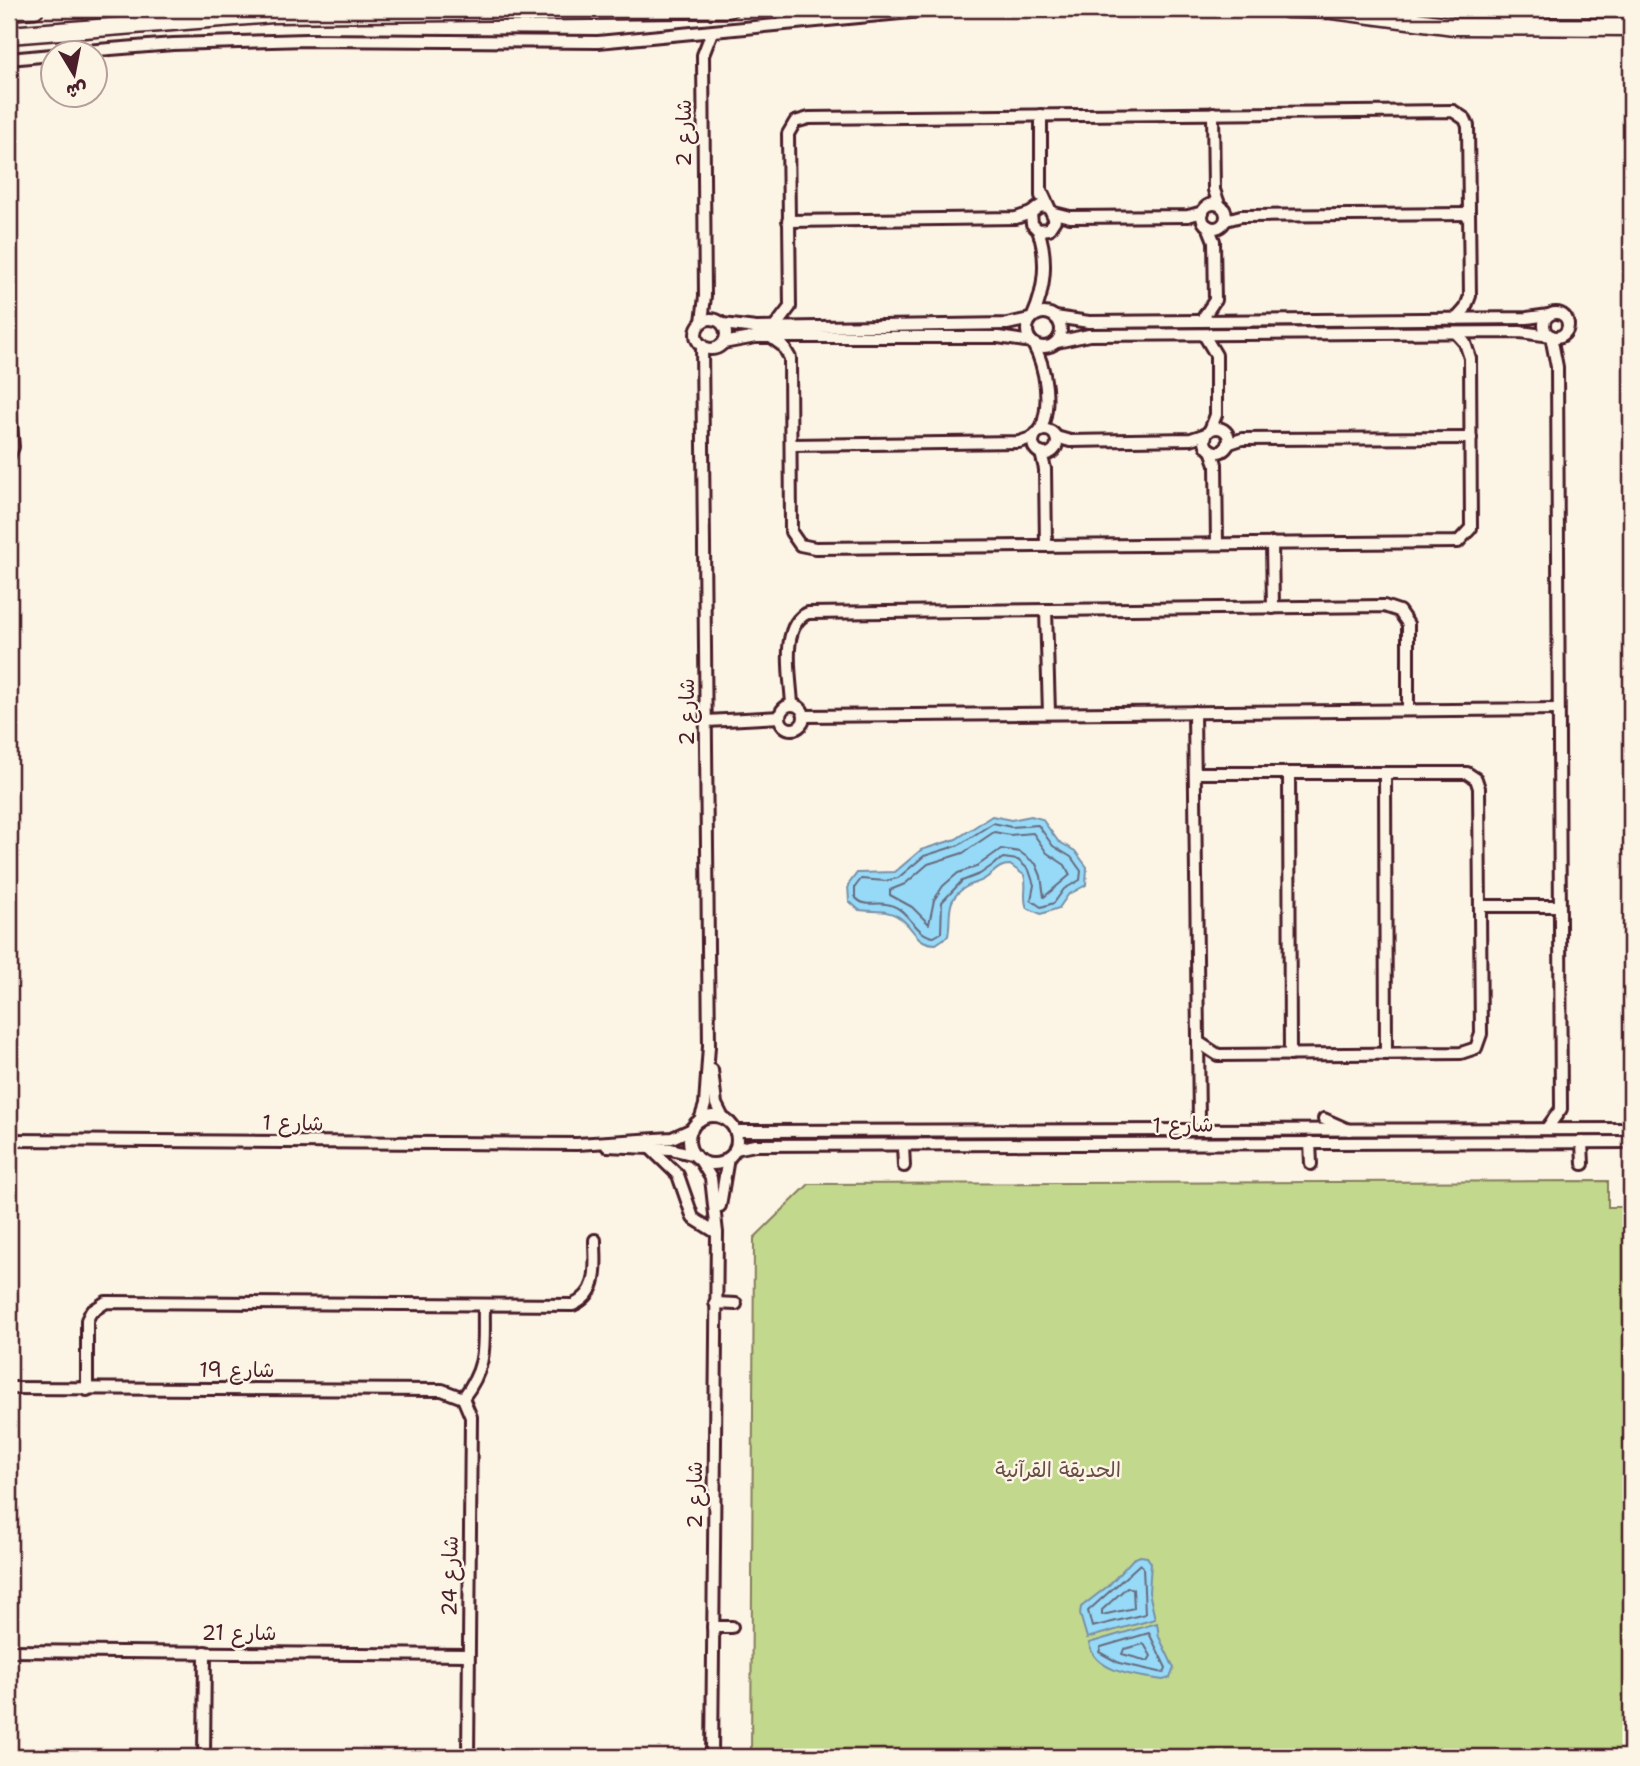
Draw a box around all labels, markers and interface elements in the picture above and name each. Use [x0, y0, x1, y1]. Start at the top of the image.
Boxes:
north arrow [38, 38, 108, 108]
text: ش [64, 76, 89, 104]
street label: شارع 2 [670, 99, 699, 167]
street label: شارع 2 [673, 678, 702, 746]
street label: شارع 1 [262, 1108, 324, 1139]
street label: شارع 1 [1152, 1110, 1214, 1141]
street label: شارع 19 [199, 1356, 275, 1385]
park label: الحديقة القرآنية [995, 1456, 1121, 1484]
street label: شارع 2 [681, 1461, 710, 1529]
street label: شارع 24 [435, 1535, 466, 1617]
street label: شارع 21 [201, 1619, 277, 1648]

